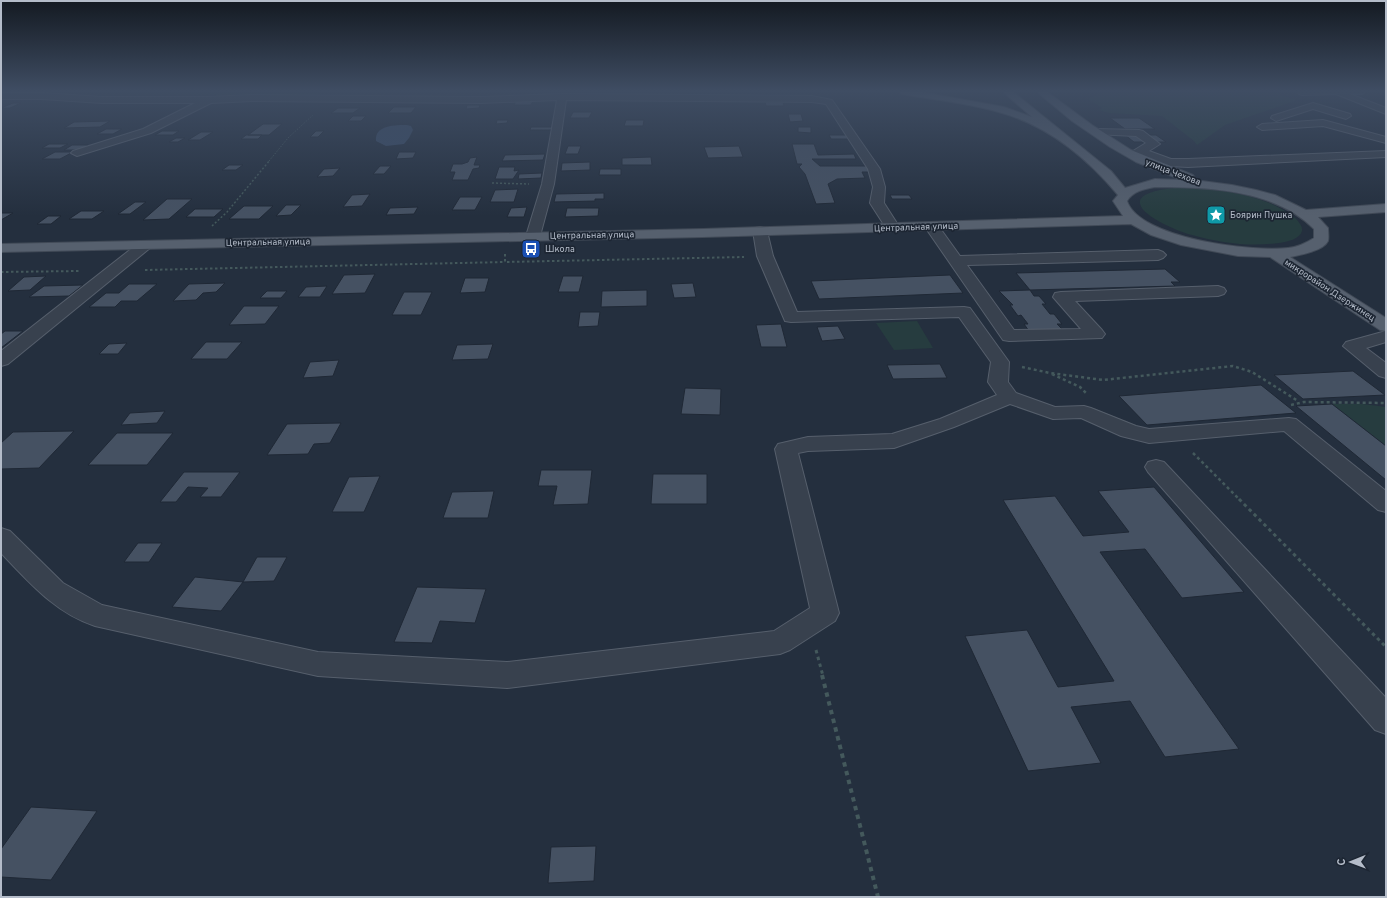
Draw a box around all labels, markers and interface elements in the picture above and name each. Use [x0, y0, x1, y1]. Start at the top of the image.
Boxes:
street label: улица Чехова [1144, 157, 1202, 188]
place icon: Боярин Пушка [1205, 204, 1227, 226]
place label: Боярин Пушка [1230, 210, 1292, 221]
street label: Центральная улица [874, 221, 959, 234]
street label: Центральная улица [550, 229, 635, 242]
street label: Центральная улица [226, 236, 311, 249]
bus stop icon: Школа [520, 238, 542, 260]
place label: Школа [545, 244, 575, 255]
street label: микрорайон Дзержинец [1282, 257, 1377, 324]
north arrow [1331, 842, 1371, 882]
text: С [1335, 859, 1349, 866]

